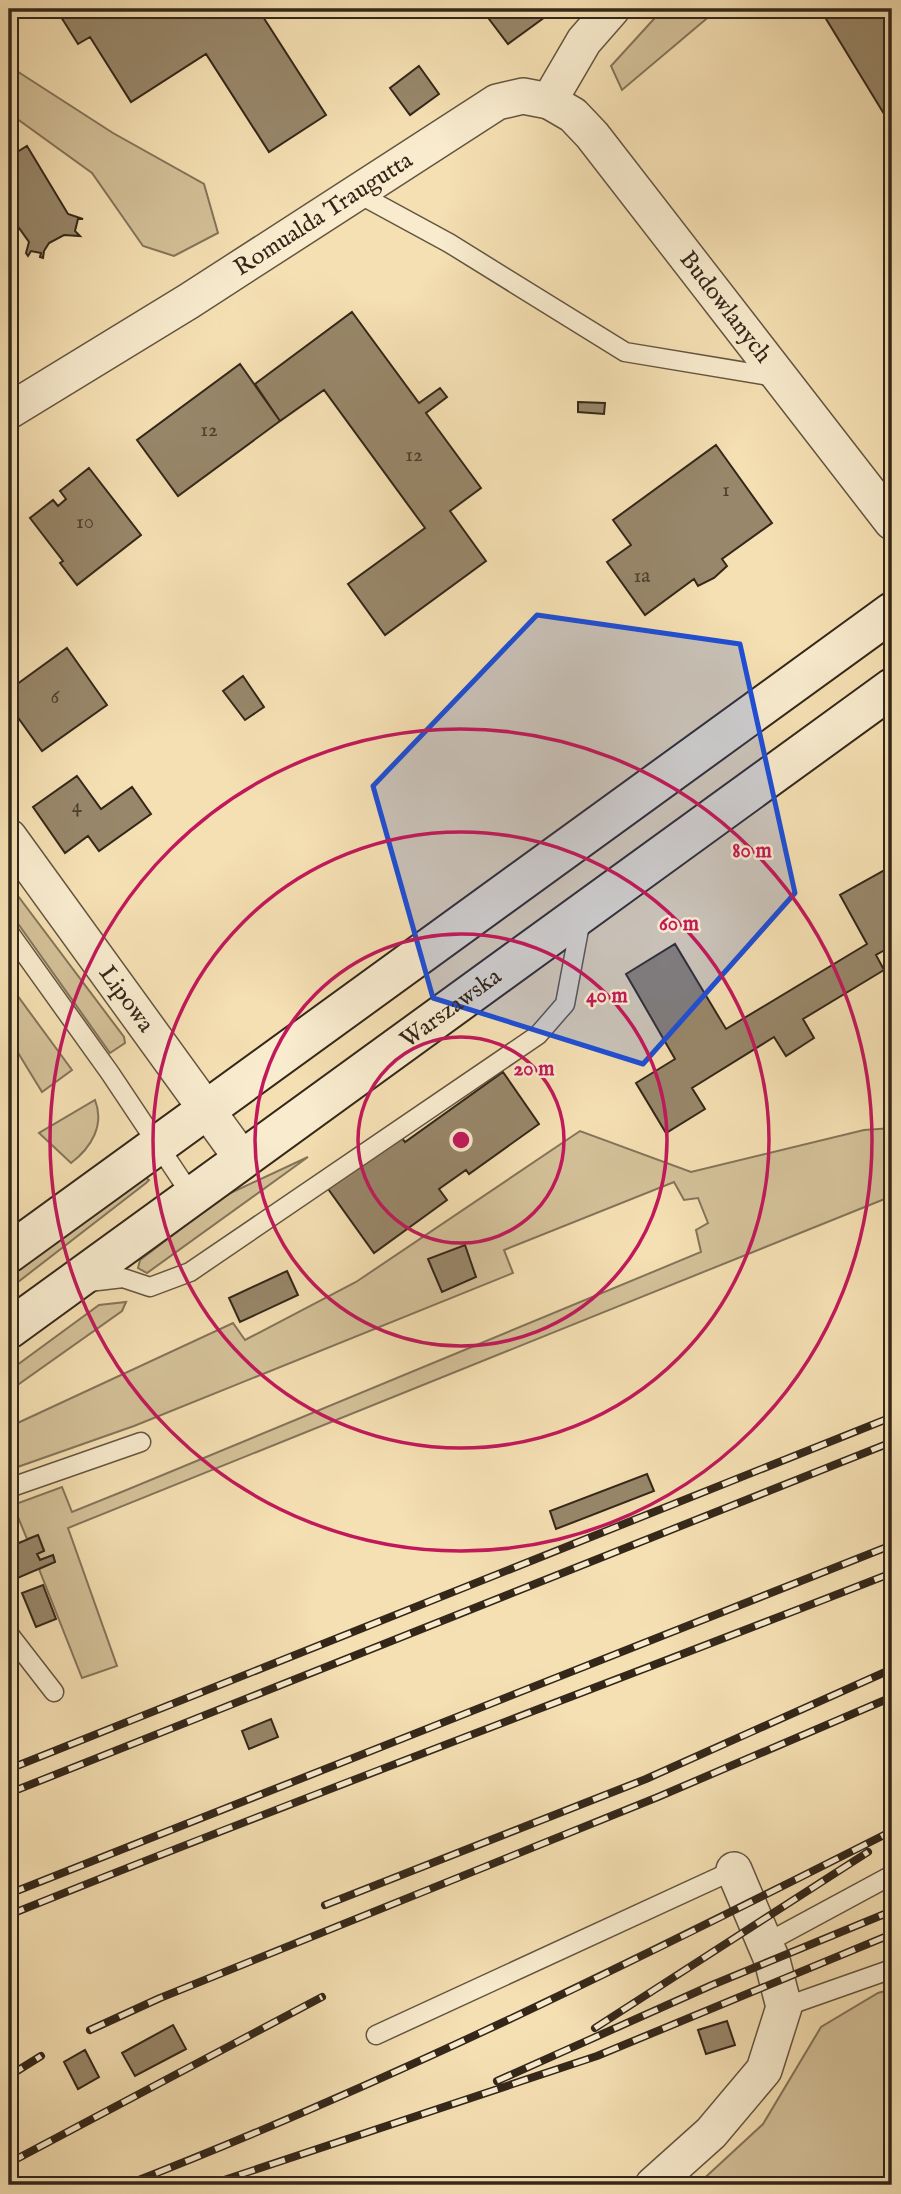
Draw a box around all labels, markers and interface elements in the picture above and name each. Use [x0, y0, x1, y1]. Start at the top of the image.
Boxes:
street label: Romualda Traugutta [228, 145, 419, 283]
street label: Budowlanych [672, 245, 779, 369]
house number: 12 [200, 417, 218, 444]
house number: 12 [405, 442, 423, 469]
house number: 1 [722, 477, 730, 504]
house number: 10 [76, 509, 94, 536]
house number: 1a [634, 563, 651, 590]
house number: 6 [51, 684, 61, 711]
house number: 4 [72, 793, 83, 820]
text: 80 m [732, 838, 772, 865]
text: 60 m [659, 911, 700, 938]
street label: Lipowa [92, 959, 161, 1039]
street label: Warszawska [394, 961, 508, 1055]
text: 40 m [586, 983, 628, 1010]
text: 20 m [514, 1056, 555, 1083]
centre of rings [449, 1128, 473, 1152]

